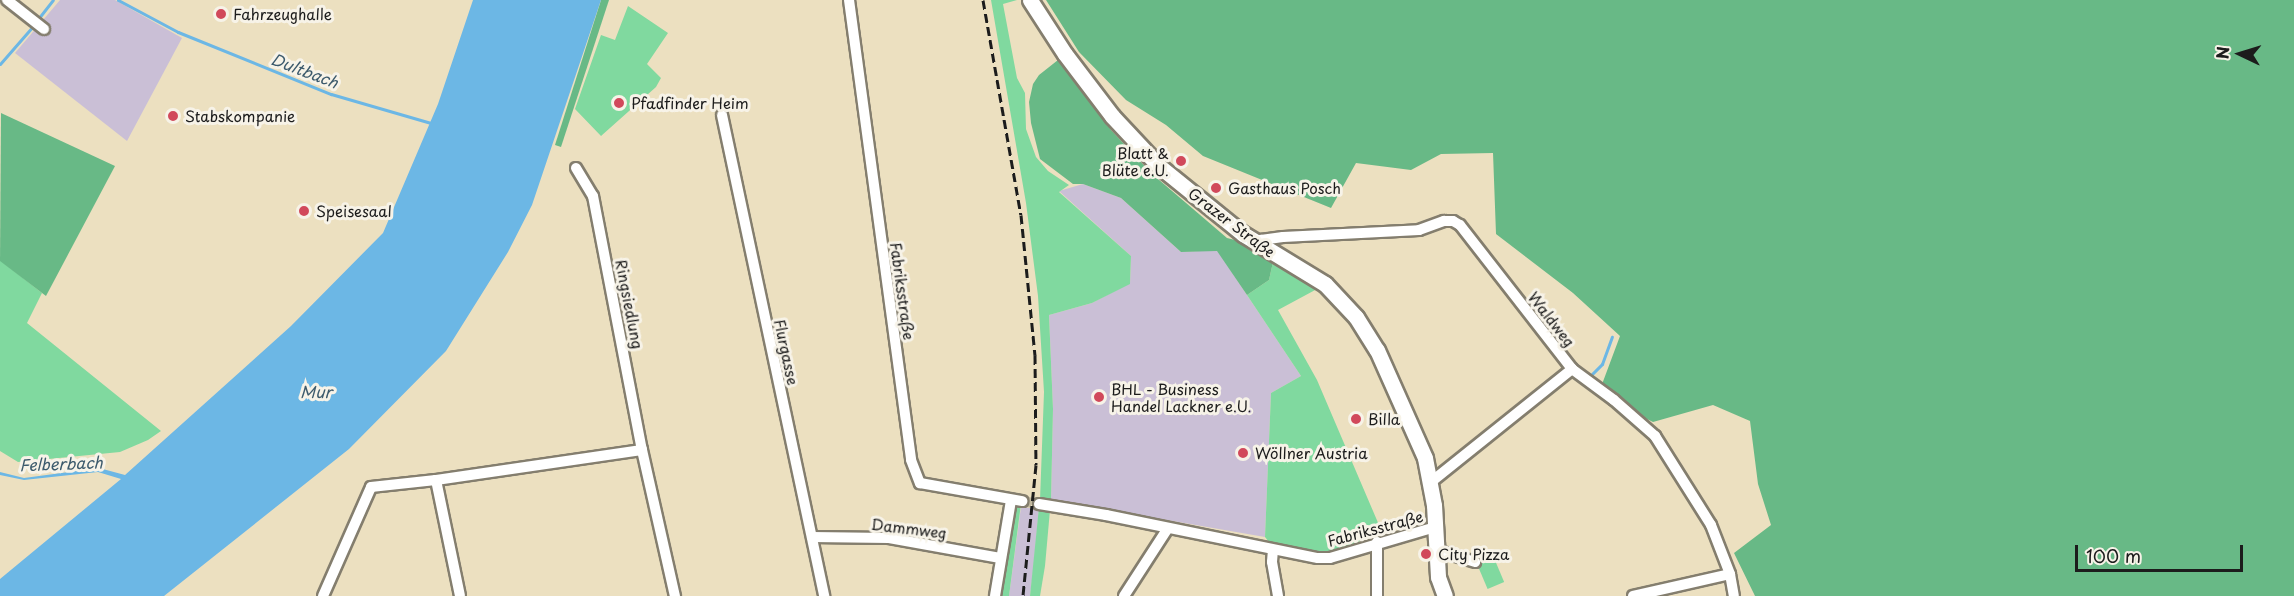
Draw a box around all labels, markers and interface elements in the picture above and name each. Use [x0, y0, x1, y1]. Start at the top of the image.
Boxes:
place label: Fahrzeughalle [233, 5, 332, 23]
marker: Fahrzeughalle [214, 7, 228, 21]
north arrow [2210, 24, 2270, 84]
text: N [2210, 46, 2234, 60]
water label: Dultbach [269, 49, 341, 91]
place label: Pfadfinder Heim [631, 94, 749, 112]
marker: Pfadfinder Heim [612, 96, 626, 110]
place label: Stabskompanie [185, 107, 295, 125]
marker: Stabskompanie [166, 109, 180, 123]
place label: Blatt & Blüte e.U. [1102, 143, 1169, 178]
marker: Blatt & Blüte e.U. [1174, 154, 1188, 168]
place label: Gasthaus Posch [1228, 179, 1341, 197]
marker: Gasthaus Posch [1209, 181, 1223, 195]
street label: Grazer Straße [1184, 183, 1280, 261]
place label: Speisesaal [316, 202, 392, 220]
marker: Speisesaal [297, 204, 311, 218]
street label: Fabriksstraße [887, 241, 919, 341]
street label: Ringsiedlung [613, 258, 647, 350]
street label: Waldweg [1525, 288, 1579, 350]
street label: Flurgasse [771, 317, 803, 387]
place label: BHL - Business Handel Lackner e.U. [1111, 379, 1253, 414]
water label: Mur [300, 381, 332, 401]
marker: BHL - Business Handel Lackner e.U. [1092, 390, 1106, 404]
place label: Billa [1368, 410, 1400, 428]
marker: Billa [1349, 412, 1363, 426]
place label: Wöllner Austria [1255, 444, 1369, 462]
marker: Wöllner Austria [1236, 446, 1250, 460]
water label: Felberbach [19, 452, 103, 474]
street label: Fabriksstraße [1325, 507, 1425, 549]
street label: Dammweg [870, 514, 948, 542]
scale bar [2078, 533, 2246, 571]
text: 100 m [2086, 542, 2141, 569]
place label: City Pizza [1438, 545, 1510, 563]
marker: City Pizza [1419, 547, 1433, 561]

